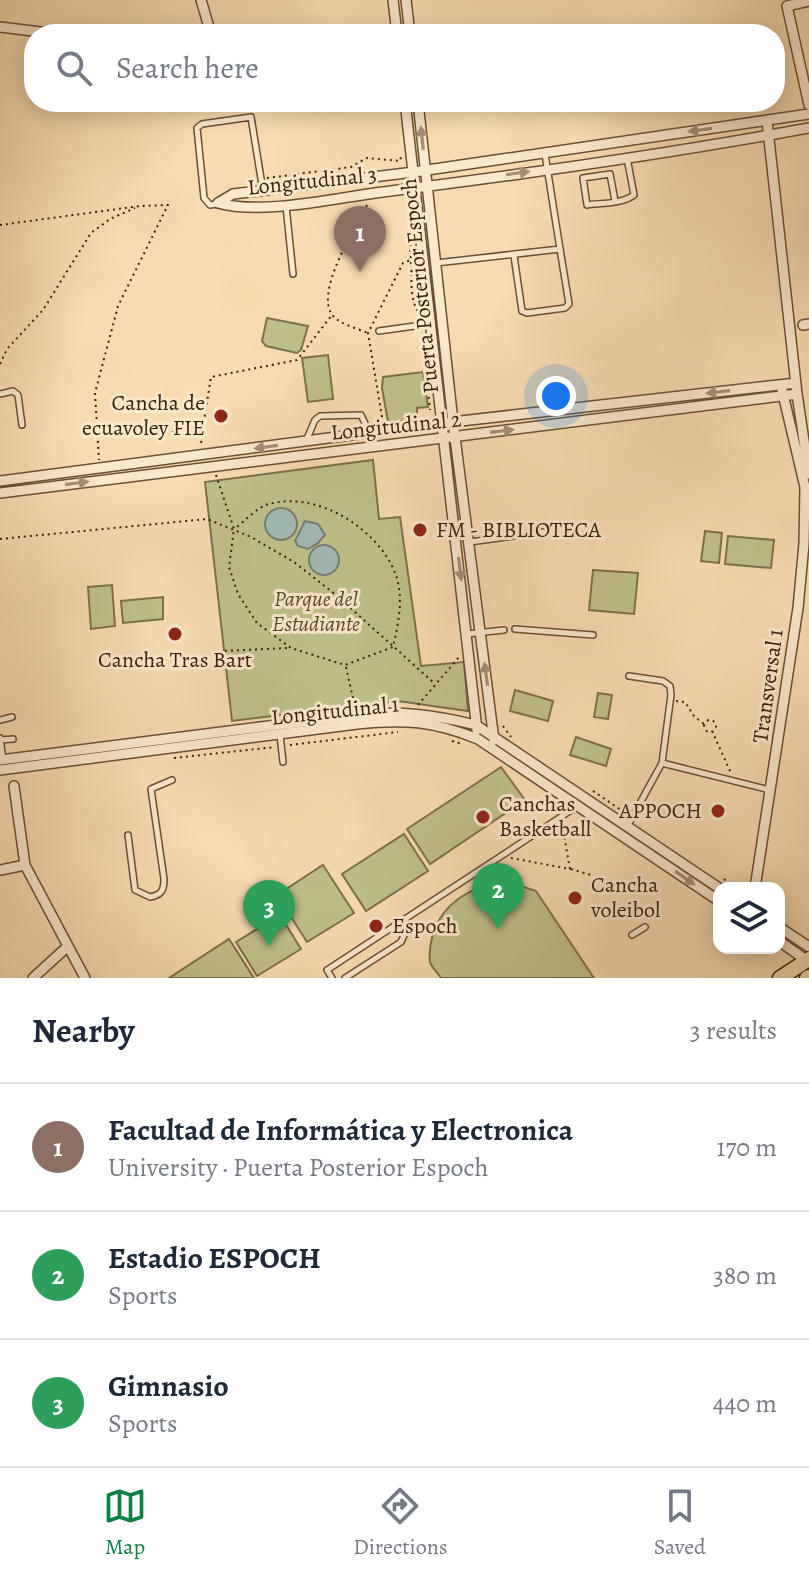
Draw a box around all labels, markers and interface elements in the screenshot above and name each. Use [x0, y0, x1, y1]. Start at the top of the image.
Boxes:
search box [24, 24, 785, 112]
icon: search [52, 46, 96, 90]
text: Search here [116, 48, 259, 88]
one-way arrow [687, 124, 712, 137]
one-way arrow [415, 125, 428, 150]
street label: Longitudinal 3 [246, 159, 378, 203]
one-way arrow [505, 166, 530, 179]
street label: Puerta Posterior Espoch [394, 177, 446, 395]
pin: 1 [334, 206, 386, 272]
your location [536, 376, 576, 416]
one-way arrow [705, 385, 730, 398]
place label: Cancha de ecuavoley FIE [82, 388, 205, 443]
street label: Longitudinal 2 [329, 404, 463, 448]
marker: Cancha de ecuavoley FIE [212, 407, 230, 425]
one-way arrow [490, 425, 515, 438]
one-way arrow [253, 441, 278, 454]
one-way arrow [65, 476, 90, 489]
place label: FM - BIBLIOTECA [436, 515, 602, 545]
marker: FM - BIBLIOTECA [411, 521, 429, 539]
one-way arrow [454, 557, 467, 582]
park label: Parque del Estudiante [272, 584, 360, 639]
marker: Cancha Tras Bart [166, 625, 184, 643]
street label: Transversal 1 [745, 627, 791, 745]
place label: Cancha Tras Bart [98, 645, 252, 675]
one-way arrow [479, 661, 492, 686]
street label: Longitudinal 1 [270, 689, 400, 733]
place label: Canchas Basketball [499, 789, 591, 844]
place label: APPOCH [618, 796, 702, 826]
marker: APPOCH [709, 802, 727, 820]
marker: Canchas Basketball [474, 808, 492, 826]
pin: 2 [472, 863, 524, 929]
place label: Cancha voleibol [590, 870, 660, 925]
one-way arrow [674, 870, 695, 885]
pin: 3 [243, 880, 295, 946]
map controls [713, 882, 785, 954]
button: layers [713, 882, 785, 954]
marker: Cancha voleibol [566, 889, 584, 907]
place label: Espoch [392, 911, 458, 941]
marker: Espoch [367, 917, 385, 935]
text: Nearby [32, 1007, 135, 1054]
text: 3 results [690, 1013, 777, 1048]
text: Facultad de Informática y Electronica [108, 1110, 573, 1150]
text: 1 [53, 1130, 63, 1165]
text: 170 m [717, 1130, 777, 1165]
text: University · Puerta Posterior Espoch [108, 1150, 488, 1185]
text: Estadio ESPOCH [108, 1238, 321, 1278]
text: 2 [52, 1258, 64, 1293]
text: 380 m [713, 1258, 777, 1293]
text: Sports [108, 1278, 177, 1313]
text: Gimnasio [108, 1366, 229, 1406]
text: 3 [52, 1386, 64, 1421]
text: 440 m [713, 1386, 777, 1421]
text: Sports [108, 1406, 177, 1441]
tab: Map [103, 1484, 147, 1562]
tab: Directions [353, 1484, 448, 1562]
tab: Saved [654, 1484, 706, 1562]

